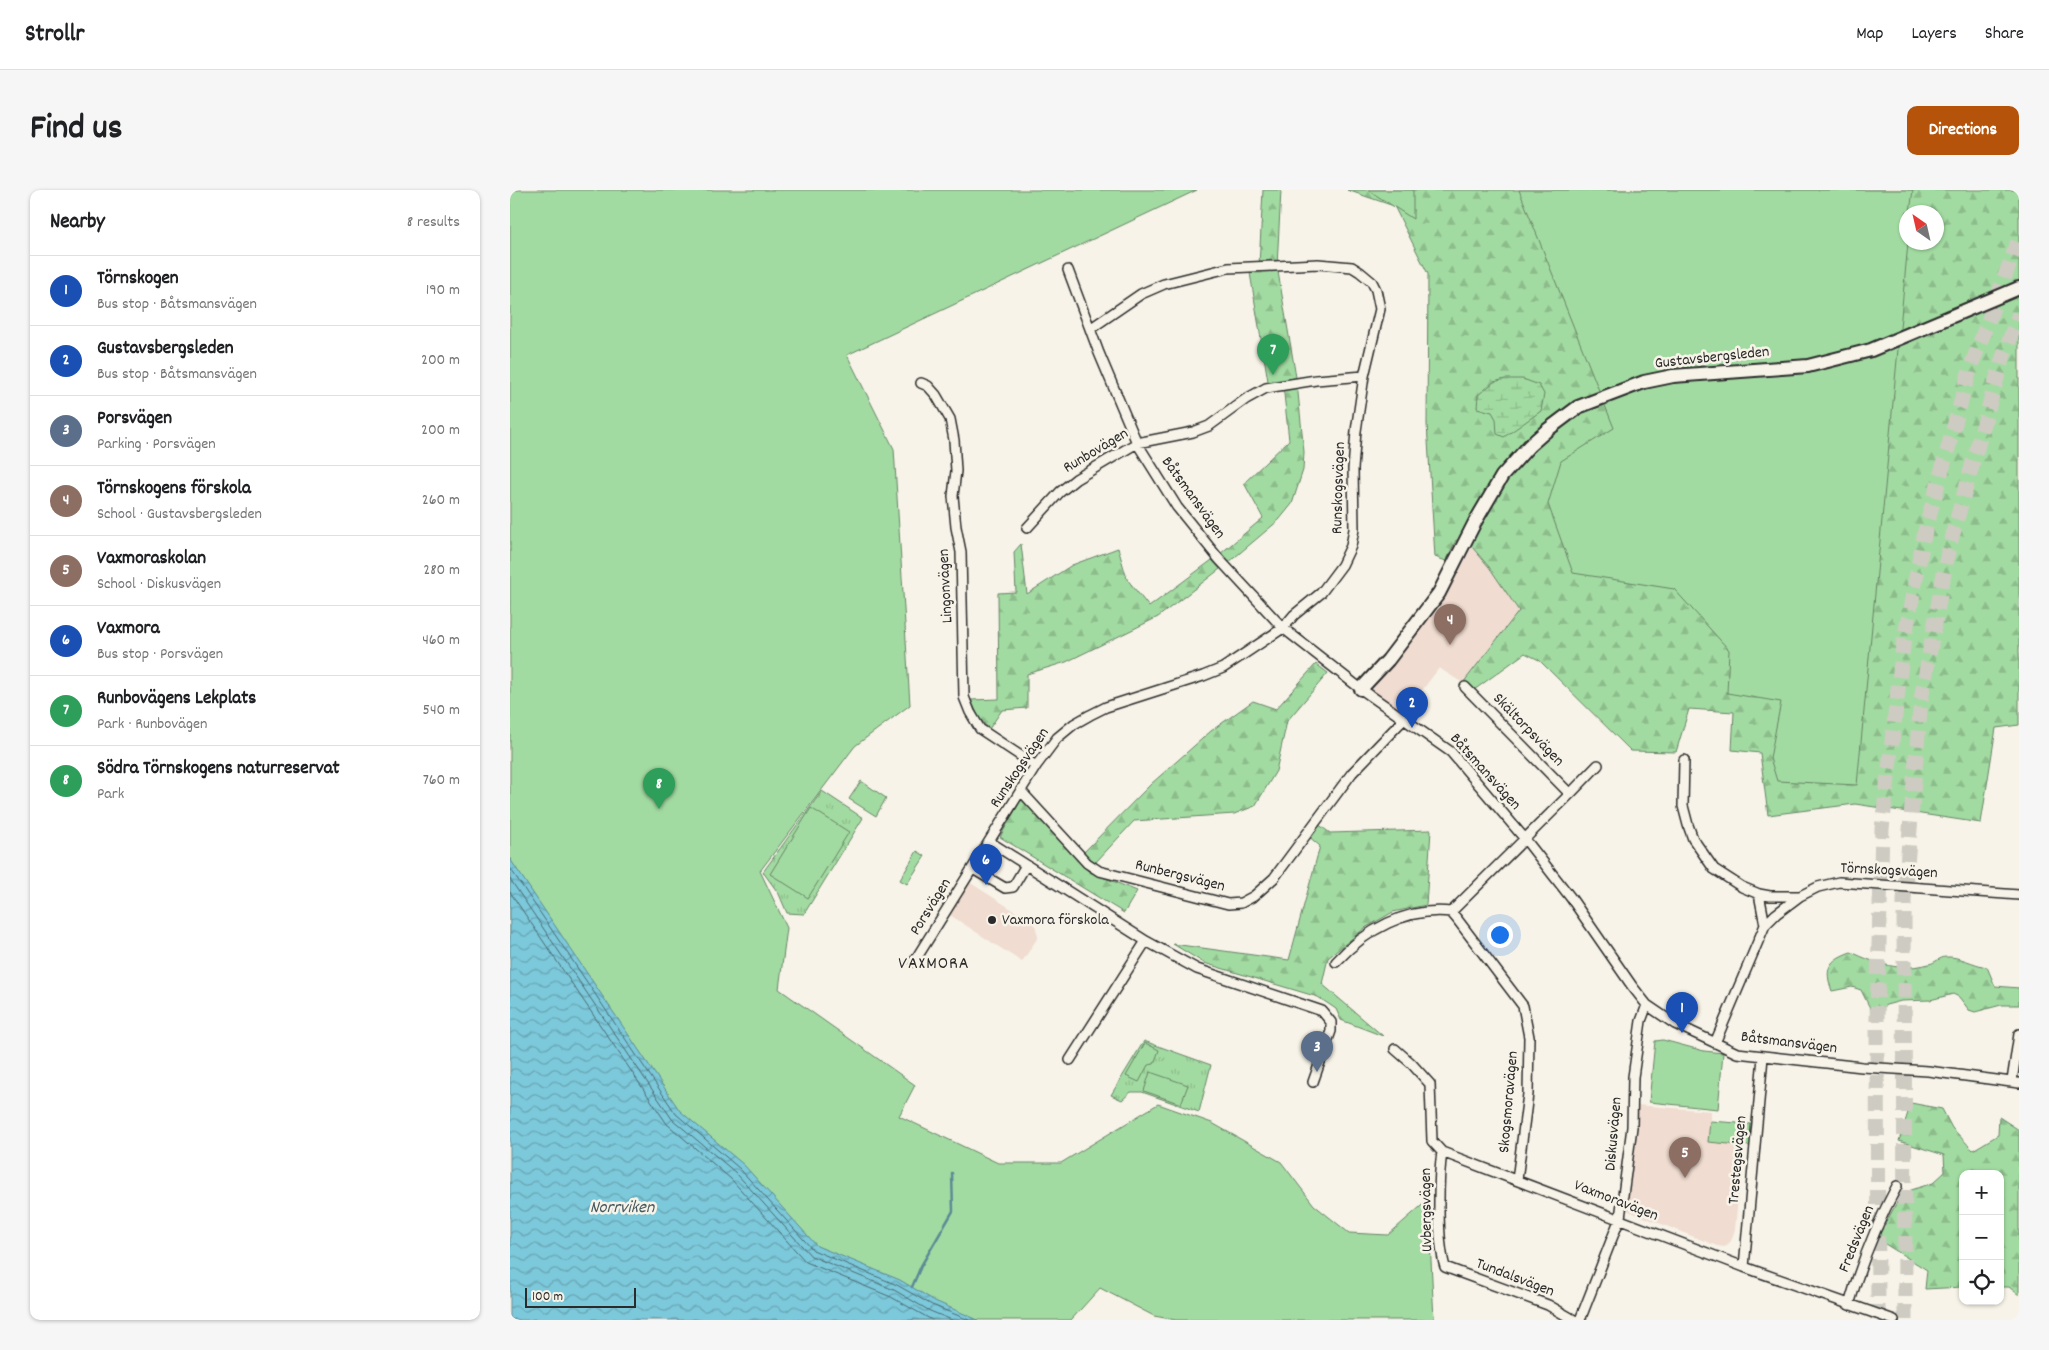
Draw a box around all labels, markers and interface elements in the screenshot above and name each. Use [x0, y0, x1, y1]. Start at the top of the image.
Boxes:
text: Strollr [25, 18, 84, 52]
text: Map [1856, 22, 1883, 47]
text: Layers [1911, 22, 1957, 47]
text: Share [1985, 22, 2024, 47]
text: Find us [30, 105, 122, 155]
button: Directions [1907, 106, 2019, 155]
north arrow [1899, 205, 1944, 250]
text: Nearby [50, 208, 105, 238]
text: 8 results [407, 211, 460, 234]
text: Törnskogen [97, 266, 179, 293]
text: 1 [64, 279, 68, 302]
text: 190 m [426, 279, 460, 302]
text: Bus stop · Båtsmansvägen [97, 293, 257, 316]
pin: 7 [1257, 334, 1289, 375]
text: Gustavsbergsleden [97, 336, 234, 363]
street label: Gustavsbergsleden [1654, 341, 1770, 375]
text: 2 [63, 349, 70, 372]
text: 200 m [421, 349, 460, 372]
text: Bus stop · Båtsmansvägen [97, 363, 257, 386]
text: Porsvägen [97, 406, 172, 433]
text: 3 [62, 419, 70, 442]
text: 200 m [421, 419, 460, 442]
street label: Runbovägen [1059, 423, 1133, 479]
text: Parking · Porsvägen [97, 433, 216, 456]
street label: Runskogsvägen [1326, 441, 1352, 535]
street label: Båtsmansvägen [1155, 452, 1231, 544]
text: Törnskogens förskola [97, 476, 251, 503]
text: 4 [63, 489, 69, 512]
text: 260 m [422, 489, 460, 512]
text: School · Gustavsbergsleden [97, 503, 262, 526]
text: Vaxmoraskolan [97, 546, 206, 573]
street label: Lingonvägen [933, 548, 959, 624]
text: 5 [62, 559, 70, 582]
text: 280 m [423, 559, 460, 582]
text: School · Diskusvägen [97, 573, 221, 596]
pin: 4 [1434, 604, 1466, 645]
text: Vaxmora [97, 616, 160, 643]
text: 6 [62, 629, 70, 652]
text: 460 m [422, 629, 460, 652]
text: Bus stop · Porsvägen [97, 643, 223, 666]
text: Runbovägens Lekplats [97, 686, 256, 713]
pin: 2 [1396, 687, 1428, 728]
street label: Skältorpsvägen [1487, 688, 1569, 772]
text: 7 [63, 699, 69, 722]
text: 540 m [423, 699, 460, 722]
text: Park · Runbovägen [97, 713, 207, 736]
street label: Runskogsvägen [985, 723, 1055, 813]
street label: Båtsmansvägen [1444, 728, 1526, 816]
text: Södra Törnskogens naturreservat [97, 756, 340, 783]
pin: 8 [643, 768, 675, 809]
text: 8 [63, 769, 69, 792]
text: 760 m [423, 769, 460, 792]
text: Park [97, 783, 124, 806]
pin: 6 [970, 844, 1002, 885]
street label: Runbergsvägen [1133, 854, 1227, 898]
street label: Törnskogsvägen [1840, 857, 1938, 885]
street label: Porsvägen [905, 874, 957, 940]
place label: Vaxmora förskola [1002, 909, 1109, 932]
marker: Vaxmora förskola [986, 914, 998, 926]
your location [1487, 922, 1513, 948]
district label: VAXMORA [898, 952, 970, 977]
pin: 1 [1666, 992, 1698, 1033]
street label: Båtsmansvägen [1739, 1026, 1839, 1060]
pin: 3 [1301, 1031, 1333, 1072]
street label: Skogsmoravägen [1493, 1050, 1525, 1154]
street label: Diskusvägen [1599, 1096, 1629, 1172]
street label: Trestegsvägen [1723, 1115, 1753, 1205]
pin: 5 [1669, 1137, 1701, 1178]
street label: Uvbergsvägen [1415, 1168, 1439, 1252]
map controls [1959, 1170, 2004, 1305]
button: + [1959, 1170, 2004, 1215]
street label: Vaxmoravägen [1570, 1174, 1662, 1228]
water label: Norrviken [590, 1196, 655, 1221]
street label: Fredsvägen [1833, 1202, 1881, 1276]
button: − [1959, 1215, 2004, 1260]
street label: Tundalsvägen [1472, 1253, 1558, 1303]
button: locate [1959, 1260, 2004, 1305]
scale bar [525, 1285, 636, 1308]
text: 100 m [532, 1287, 563, 1307]

